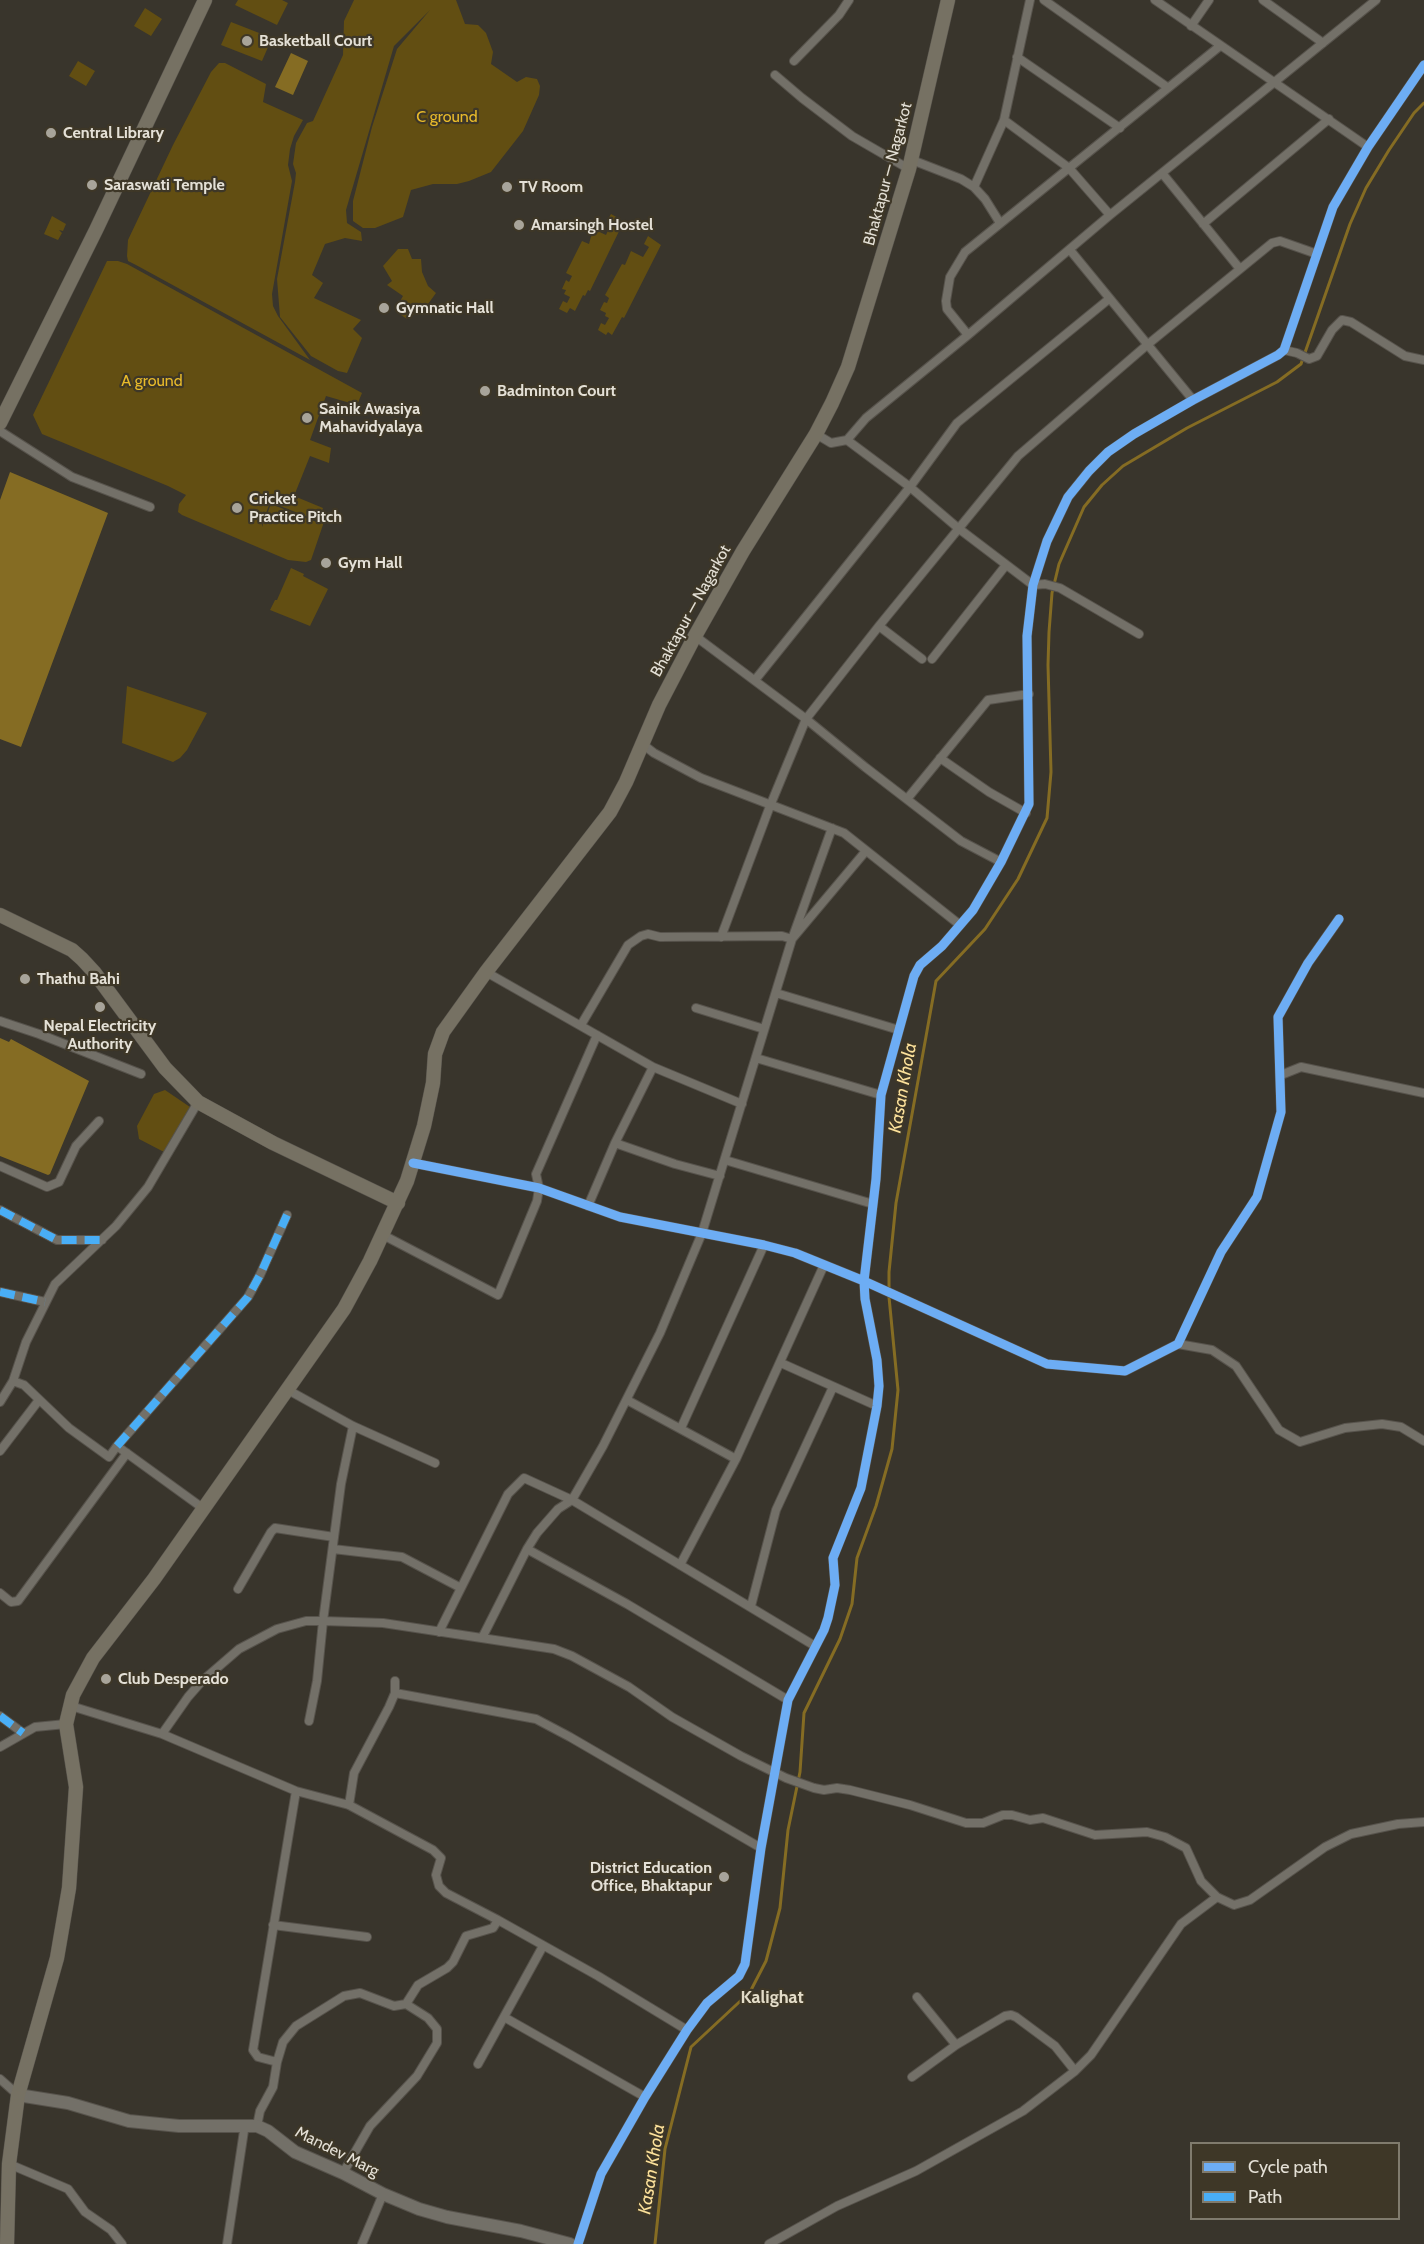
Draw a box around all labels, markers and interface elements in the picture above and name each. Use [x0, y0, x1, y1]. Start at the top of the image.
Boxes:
place label: Basketball Court [259, 31, 372, 51]
marker: Basketball Court [240, 34, 254, 48]
street label: Bhaktapur — Nagarkot [860, 100, 916, 248]
park label: C ground [416, 107, 478, 127]
place label: Central Library [63, 123, 164, 143]
marker: Central Library [44, 126, 58, 140]
place label: Saraswati Temple [104, 175, 225, 195]
place label: TV Room [519, 177, 583, 197]
marker: Saraswati Temple [85, 178, 99, 192]
marker: TV Room [500, 180, 514, 194]
place label: Amarsingh Hostel [531, 215, 653, 235]
marker: Amarsingh Hostel [512, 218, 526, 232]
place label: Gymnatic Hall [396, 298, 494, 318]
marker: Gymnatic Hall [377, 301, 391, 315]
park label: A ground [121, 371, 183, 391]
place label: Badminton Court [497, 381, 616, 401]
marker: Badminton Court [478, 384, 492, 398]
place label: Sainik Awasiya Mahavidyalaya [319, 399, 422, 437]
marker: Sainik Awasiya Mahavidyalaya [300, 411, 314, 425]
place label: Cricket Practice Pitch [249, 489, 342, 527]
marker: Cricket Practice Pitch [230, 501, 244, 515]
street label: Bhaktapur — Nagarkot [647, 542, 735, 680]
place label: Gym Hall [338, 553, 402, 573]
marker: Gym Hall [319, 556, 333, 570]
place label: Thathu Bahi [37, 969, 120, 989]
marker: Thathu Bahi [18, 972, 32, 986]
marker: Nepal Electricity Authority [93, 1000, 107, 1014]
place label: Nepal Electricity Authority [44, 1016, 156, 1054]
water label: Kasan Khola [884, 1041, 922, 1135]
place label: Club Desperado [118, 1669, 229, 1689]
marker: Club Desperado [99, 1672, 113, 1686]
place label: District Education Office, Bhaktapur [590, 1858, 712, 1896]
marker: District Education Office, Bhaktapur [717, 1870, 731, 1884]
district label: Kalighat [740, 1987, 804, 2009]
water label: Kasan Khola [634, 2122, 670, 2216]
street label: Mandev Marg [292, 2123, 382, 2181]
legend [1190, 2142, 1400, 2220]
text: Cycle path [1248, 2156, 1328, 2178]
text: Path [1248, 2186, 1282, 2208]

